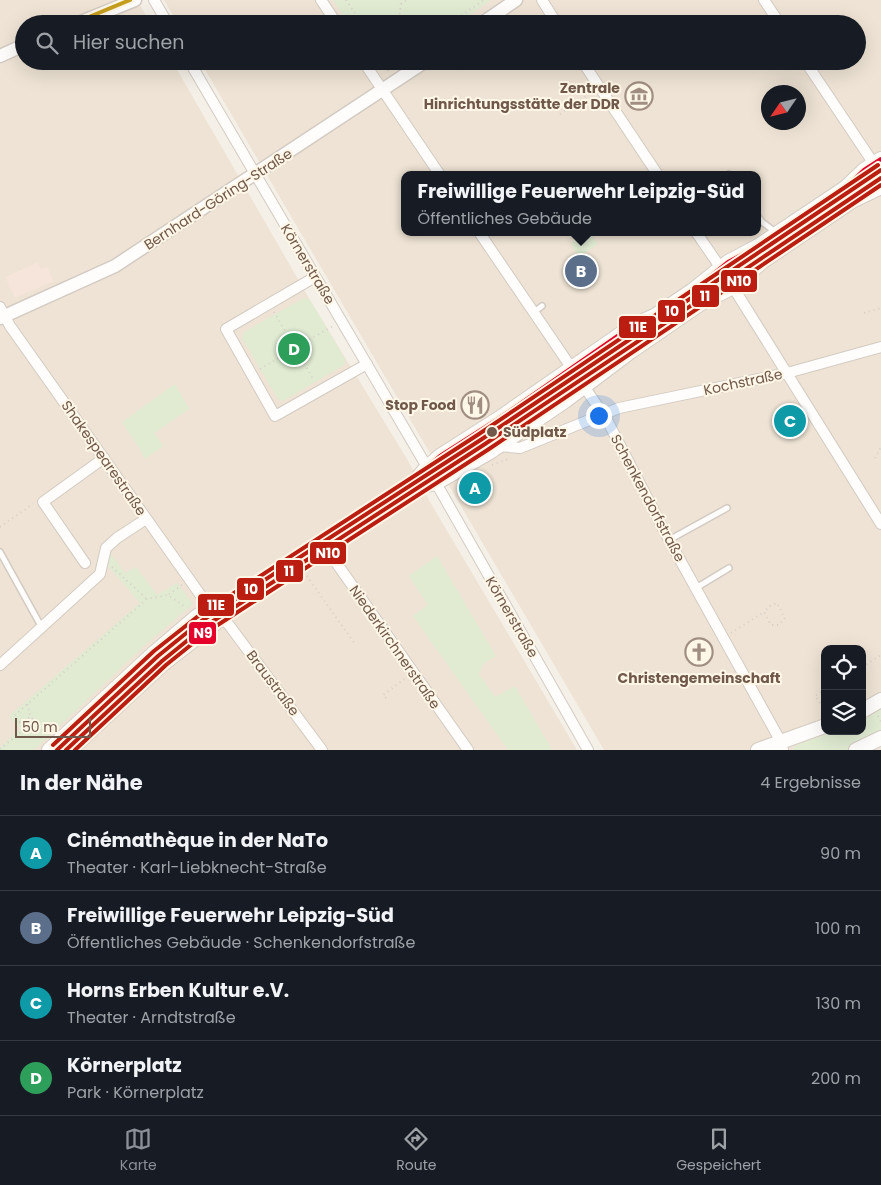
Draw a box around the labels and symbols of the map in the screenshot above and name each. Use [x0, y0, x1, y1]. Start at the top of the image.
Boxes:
place label: Zentrale Hinrichtungsstätte der DDR [424, 78, 620, 114]
museum icon: Zentrale Hinrichtungsstätte der DDR [624, 81, 654, 111]
north arrow [761, 85, 806, 130]
street label: Bernhard-Göring-Straße [140, 143, 296, 255]
street label: Körnerstraße [276, 220, 340, 308]
pin: B [565, 252, 597, 290]
line badge: N10 [720, 269, 758, 293]
text: N10 [727, 271, 751, 291]
line badge: 11 [691, 284, 720, 308]
text: 11 [700, 286, 710, 306]
line badge: 10 [657, 299, 686, 323]
text: 10 [665, 301, 679, 321]
line badge: 11E [618, 315, 657, 339]
text: 11E [629, 317, 647, 337]
pin: D [278, 330, 310, 368]
street label: Kochstraße [702, 364, 785, 400]
restaurant icon: Stop Food [460, 390, 490, 420]
place label: Stop Food [385, 395, 456, 415]
street label: Shakespearestraße [57, 396, 152, 520]
pin: C [774, 402, 806, 440]
your location [586, 403, 612, 429]
place label: Südplatz [503, 422, 566, 442]
marker: Südplatz [485, 425, 499, 439]
street label: Schenkendorfstraße [606, 431, 690, 566]
pin: A [459, 469, 491, 507]
line badge: N10 [309, 541, 347, 565]
text: N10 [316, 543, 340, 563]
line badge: 11 [275, 559, 304, 583]
text: 11 [284, 561, 294, 581]
street label: Körnerstraße [481, 573, 544, 662]
line badge: 10 [236, 577, 265, 601]
text: 10 [244, 579, 258, 599]
street label: Niederkirchnerstraße [345, 581, 445, 713]
line badge: 11E [197, 593, 235, 617]
text: 11E [207, 595, 225, 615]
line badge: N9 [188, 621, 217, 645]
text: N9 [193, 623, 213, 643]
church icon: Christengemeinschaft [684, 637, 714, 667]
street label: Braustraße [242, 646, 305, 720]
place label: Christengemeinschaft [618, 668, 781, 688]
scale bar [15, 715, 91, 738]

